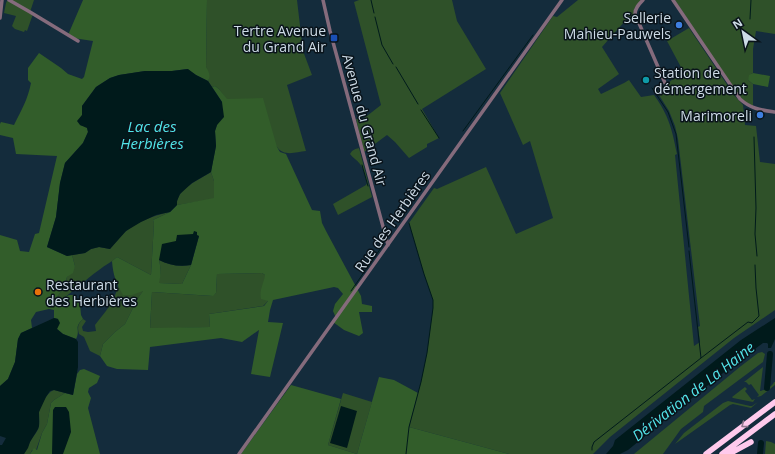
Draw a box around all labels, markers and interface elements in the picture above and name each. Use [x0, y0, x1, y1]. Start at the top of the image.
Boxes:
place label: Sellerie Mahieu-Pauwels [564, 8, 671, 43]
north arrow [723, 12, 763, 52]
text: N [729, 14, 745, 32]
marker: Sellerie Mahieu-Pauwels [674, 20, 684, 30]
place label: Tertre Avenue du Grand Air [234, 21, 326, 56]
marker: Tertre Avenue du Grand Air [329, 33, 339, 43]
street label: Avenue du Grand Air [338, 52, 392, 188]
place label: Station de démergement [654, 63, 747, 98]
marker: Station de démergement [641, 75, 651, 85]
place label: Marimoreli [680, 106, 752, 125]
marker: Marimoreli [755, 110, 765, 120]
water label: Lac des Herbières [120, 116, 184, 153]
street label: Rue des Herbières [350, 166, 434, 275]
place label: Restaurant des Herbières [46, 275, 137, 310]
marker: Restaurant des Herbières [33, 287, 43, 297]
water label: Dérivation de La Haine [628, 336, 759, 445]
one-way arrow [741, 421, 748, 428]

